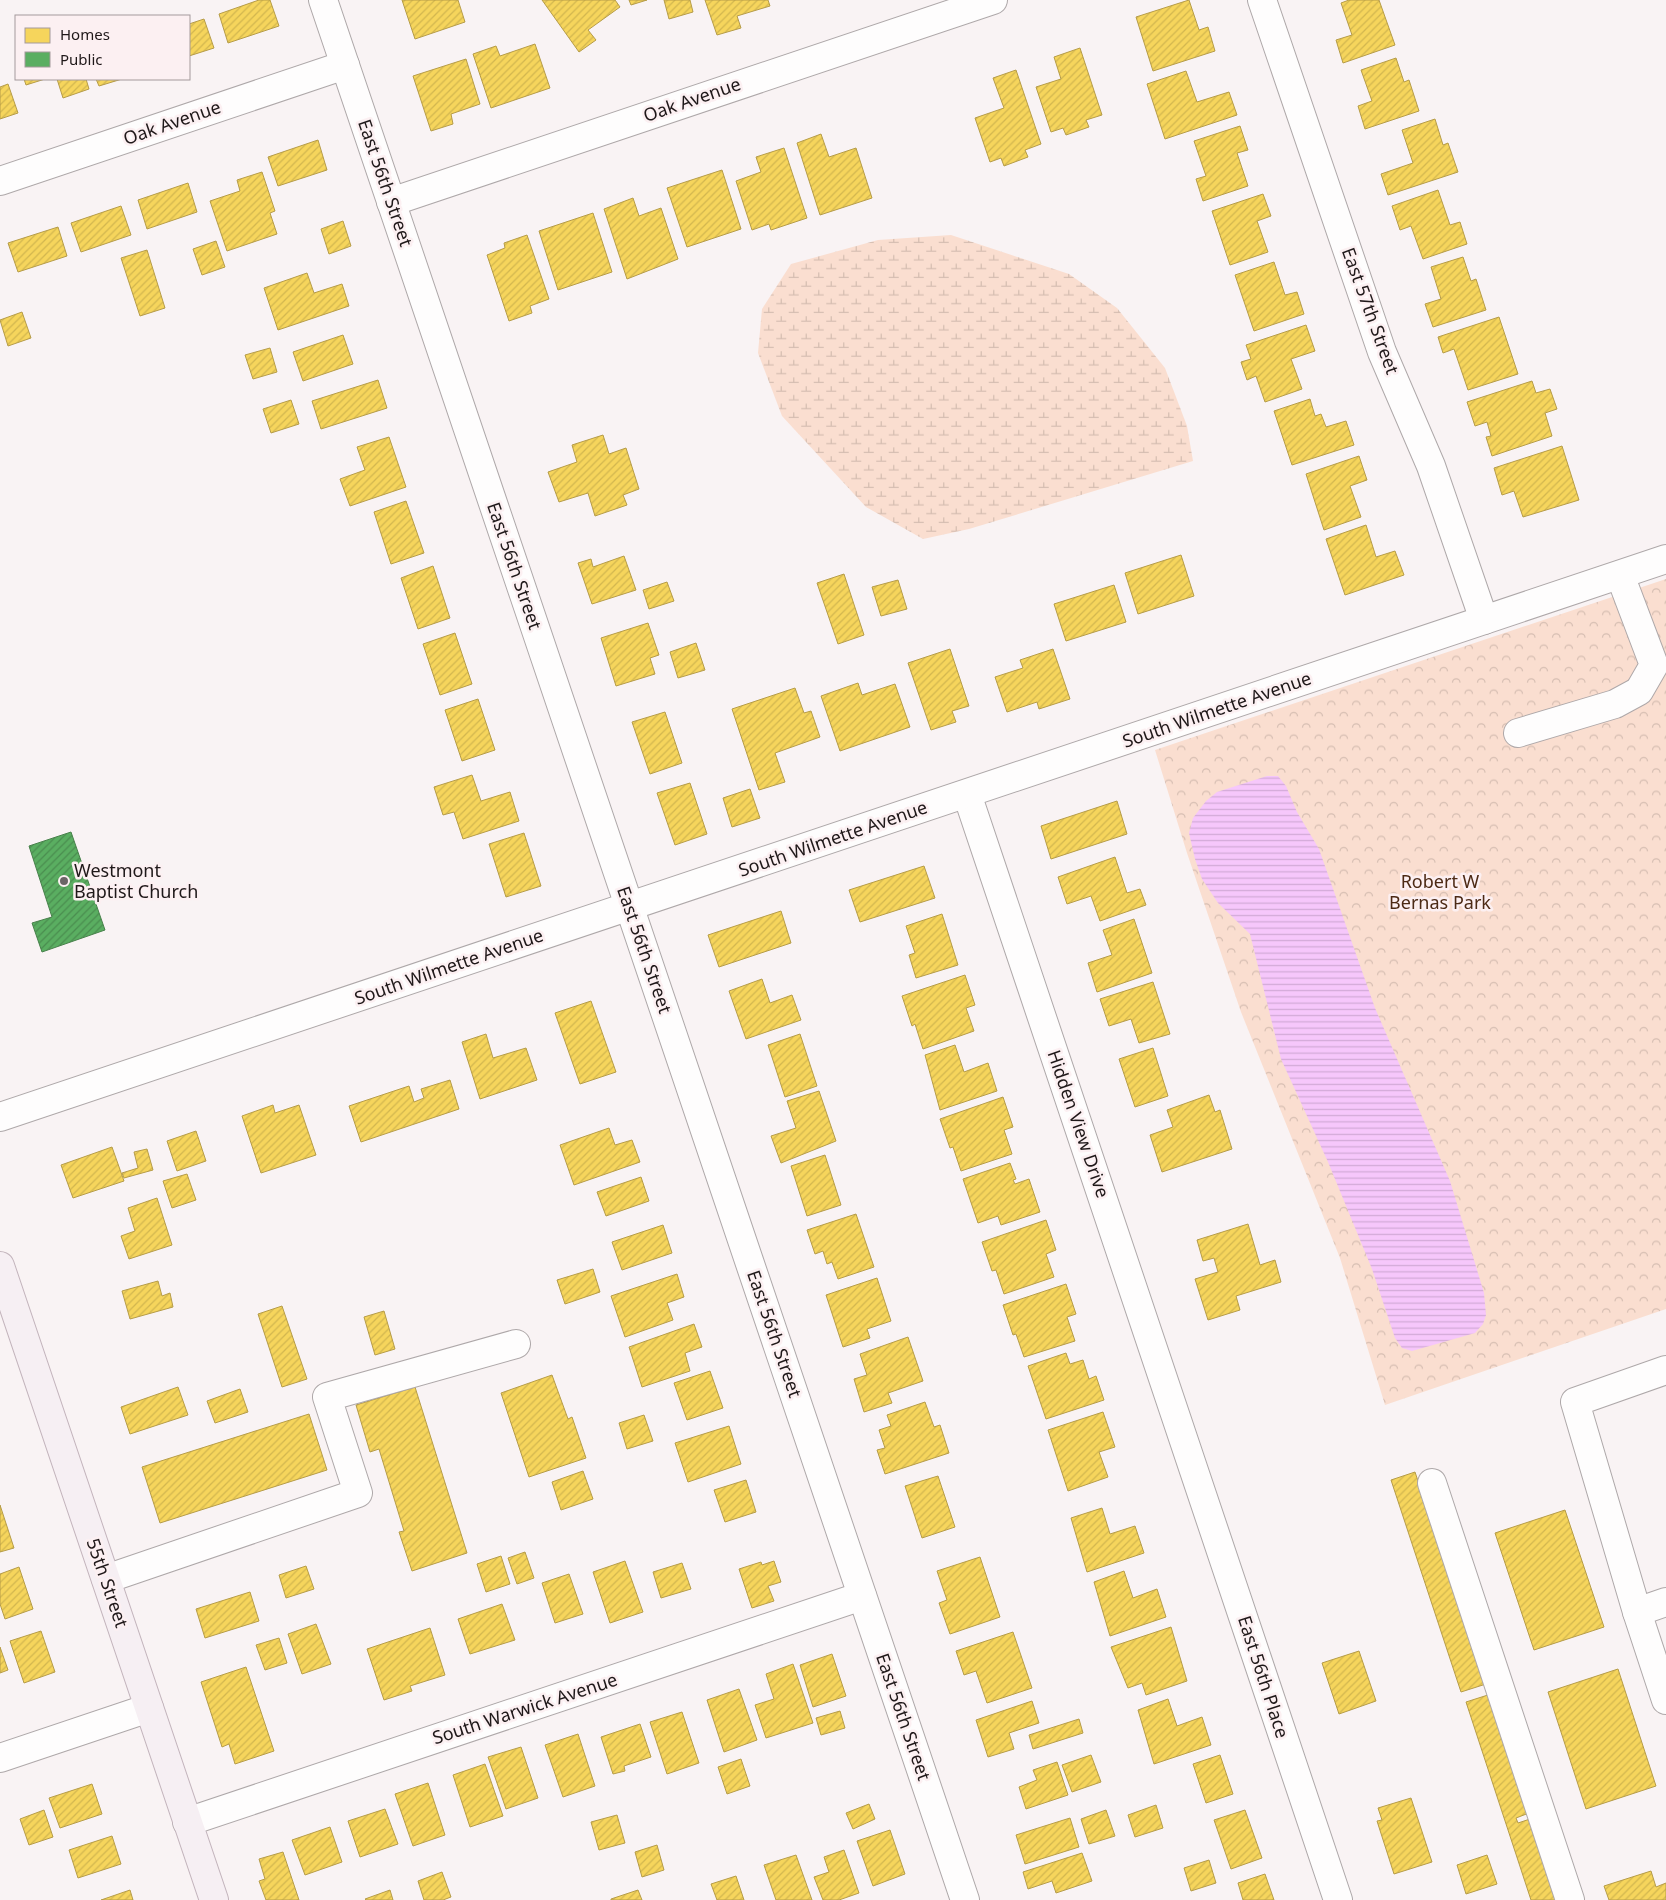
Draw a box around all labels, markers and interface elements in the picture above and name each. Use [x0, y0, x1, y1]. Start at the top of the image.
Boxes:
legend [15, 15, 190, 80]
text: Homes [60, 24, 110, 44]
text: Public [60, 49, 103, 69]
street label: Oak Avenue [640, 71, 744, 127]
street label: Oak Avenue [120, 94, 224, 150]
street label: East 56th Street [353, 116, 419, 250]
street label: East 57th Street [1337, 244, 1405, 378]
street label: East 56th Street [482, 499, 548, 633]
street label: South Wilmette Avenue [1119, 665, 1314, 753]
street label: South Wilmette Avenue [735, 794, 930, 882]
place label: Westmont Baptist Church [74, 858, 198, 903]
park label: Robert W Bernas Park [1389, 869, 1491, 914]
marker: Westmont Baptist Church [58, 875, 70, 887]
street label: East 56th Street [612, 883, 678, 1017]
street label: South Wilmette Avenue [351, 922, 546, 1010]
street label: Hidden View Drive [1042, 1047, 1115, 1201]
street label: East 56th Street [742, 1267, 808, 1401]
street label: 55th Street [81, 1535, 135, 1631]
street label: East 56th Place [1233, 1612, 1295, 1741]
street label: East 56th Street [871, 1650, 937, 1784]
street label: South Warwick Avenue [429, 1667, 620, 1749]

